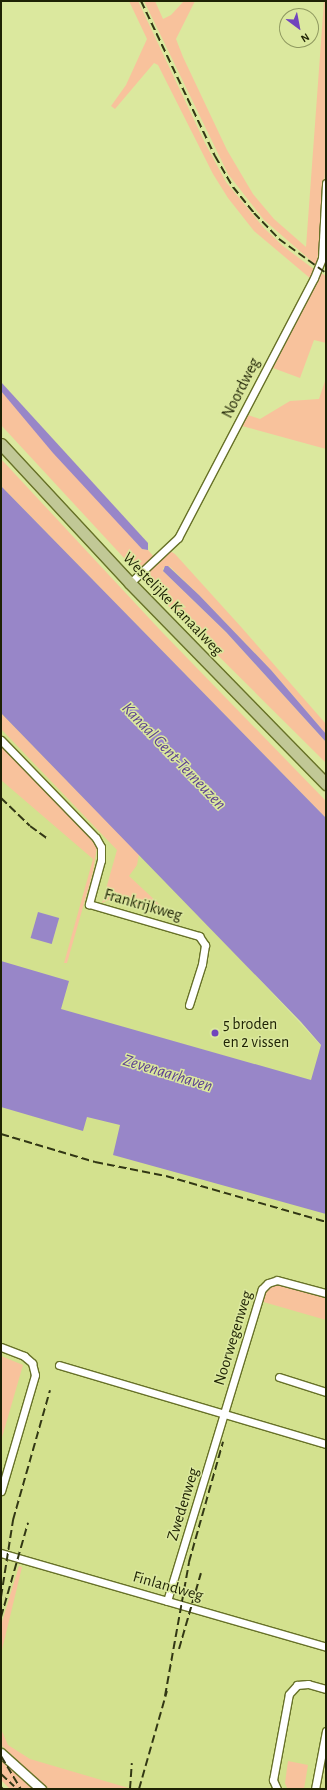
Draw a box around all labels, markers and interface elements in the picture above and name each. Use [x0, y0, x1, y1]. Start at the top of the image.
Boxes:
north arrow [279, 8, 319, 48]
text: N [299, 31, 311, 44]
street label: Noordweg [218, 355, 264, 421]
street label: Westelijke Kanaalweg [119, 548, 227, 660]
water label: Kanaal Gent-Terneuzen [118, 698, 230, 814]
street label: Frankrijkweg [102, 885, 184, 925]
place label: 5 broden en 2 vissen [223, 1014, 289, 1052]
marker: 5 broden en 2 vissen [210, 1028, 220, 1038]
water label: Zevenaarhaven [121, 1050, 215, 1096]
street label: Noorwegenweg [209, 1288, 257, 1388]
street label: Zwedenweg [163, 1465, 203, 1543]
street label: Finlandweg [131, 1567, 205, 1605]

